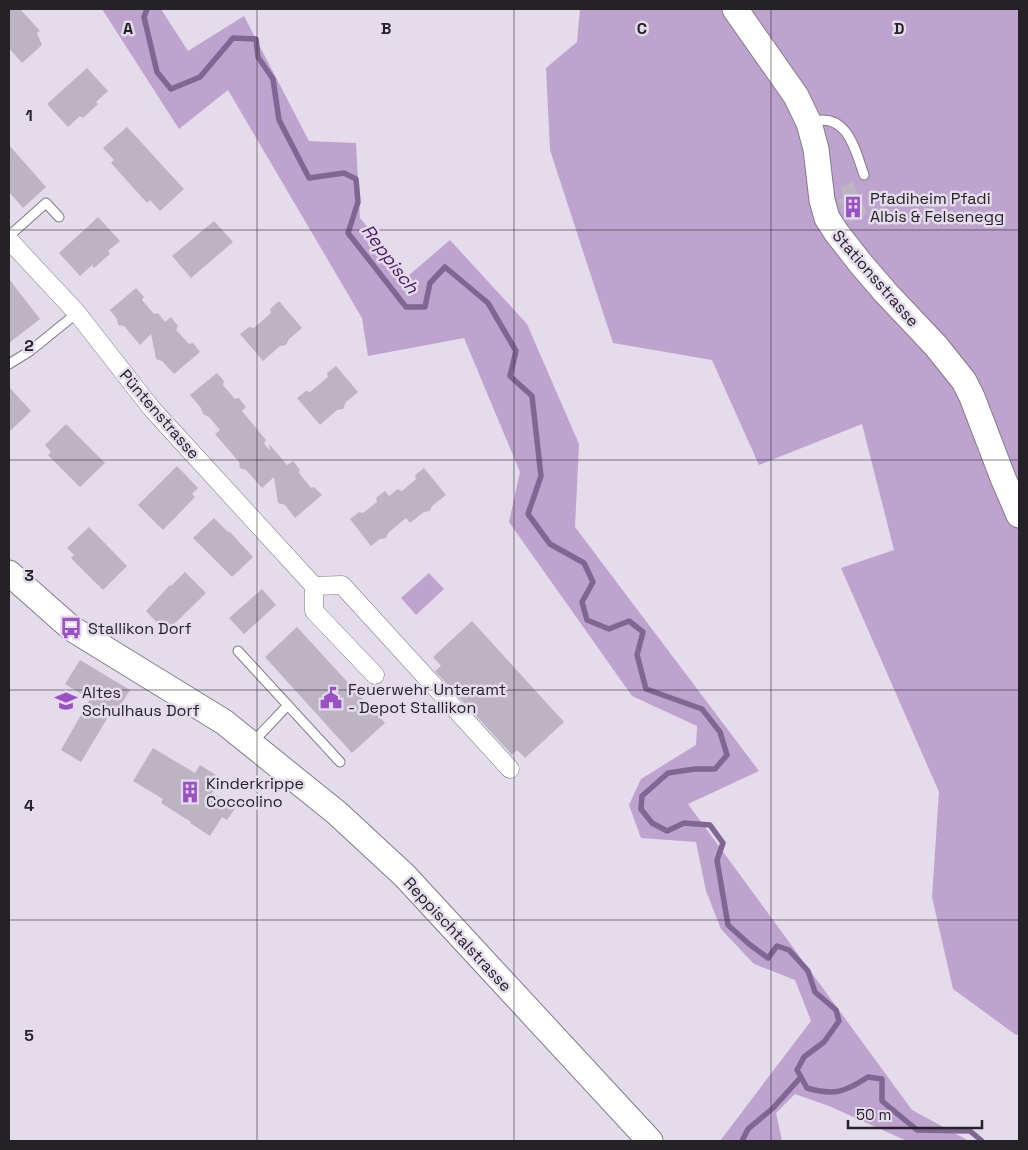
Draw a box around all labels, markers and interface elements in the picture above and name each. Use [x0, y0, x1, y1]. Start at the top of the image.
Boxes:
text: A [123, 18, 133, 39]
text: B [381, 18, 391, 39]
text: C [637, 18, 647, 39]
text: D [894, 18, 904, 39]
text: 1 [25, 105, 33, 126]
place label: Pfadiheim Pfadi Albis & Felsenegg [870, 188, 1004, 227]
building icon: Pfadiheim Pfadi Albis & Felsenegg [840, 194, 866, 220]
water label: Reppisch [357, 219, 425, 299]
street label: Stationsstrasse [828, 225, 924, 331]
text: 2 [24, 335, 34, 356]
street label: Püntenstrasse [115, 365, 204, 464]
text: 3 [24, 565, 34, 586]
bus stop icon: Stallikon Dorf [58, 615, 84, 641]
place label: Stallikon Dorf [88, 618, 192, 639]
place label: Feuerwehr Unteramt - Depot Stallikon [348, 679, 506, 718]
place label: Altes Schulhaus Dorf [82, 682, 200, 721]
public building icon: Feuerwehr Unteramt - Depot Stallikon [318, 685, 344, 711]
school or university icon: Altes Schulhaus Dorf [53, 688, 79, 714]
place label: Kinderkrippe Coccolino [206, 773, 304, 812]
building icon: Kinderkrippe Coccolino [177, 779, 203, 805]
text: 4 [24, 795, 34, 816]
street label: Reppischtalstrasse [399, 873, 516, 996]
text: 5 [24, 1025, 34, 1046]
scale bar [848, 1098, 982, 1130]
text: 50 m [856, 1105, 891, 1124]

